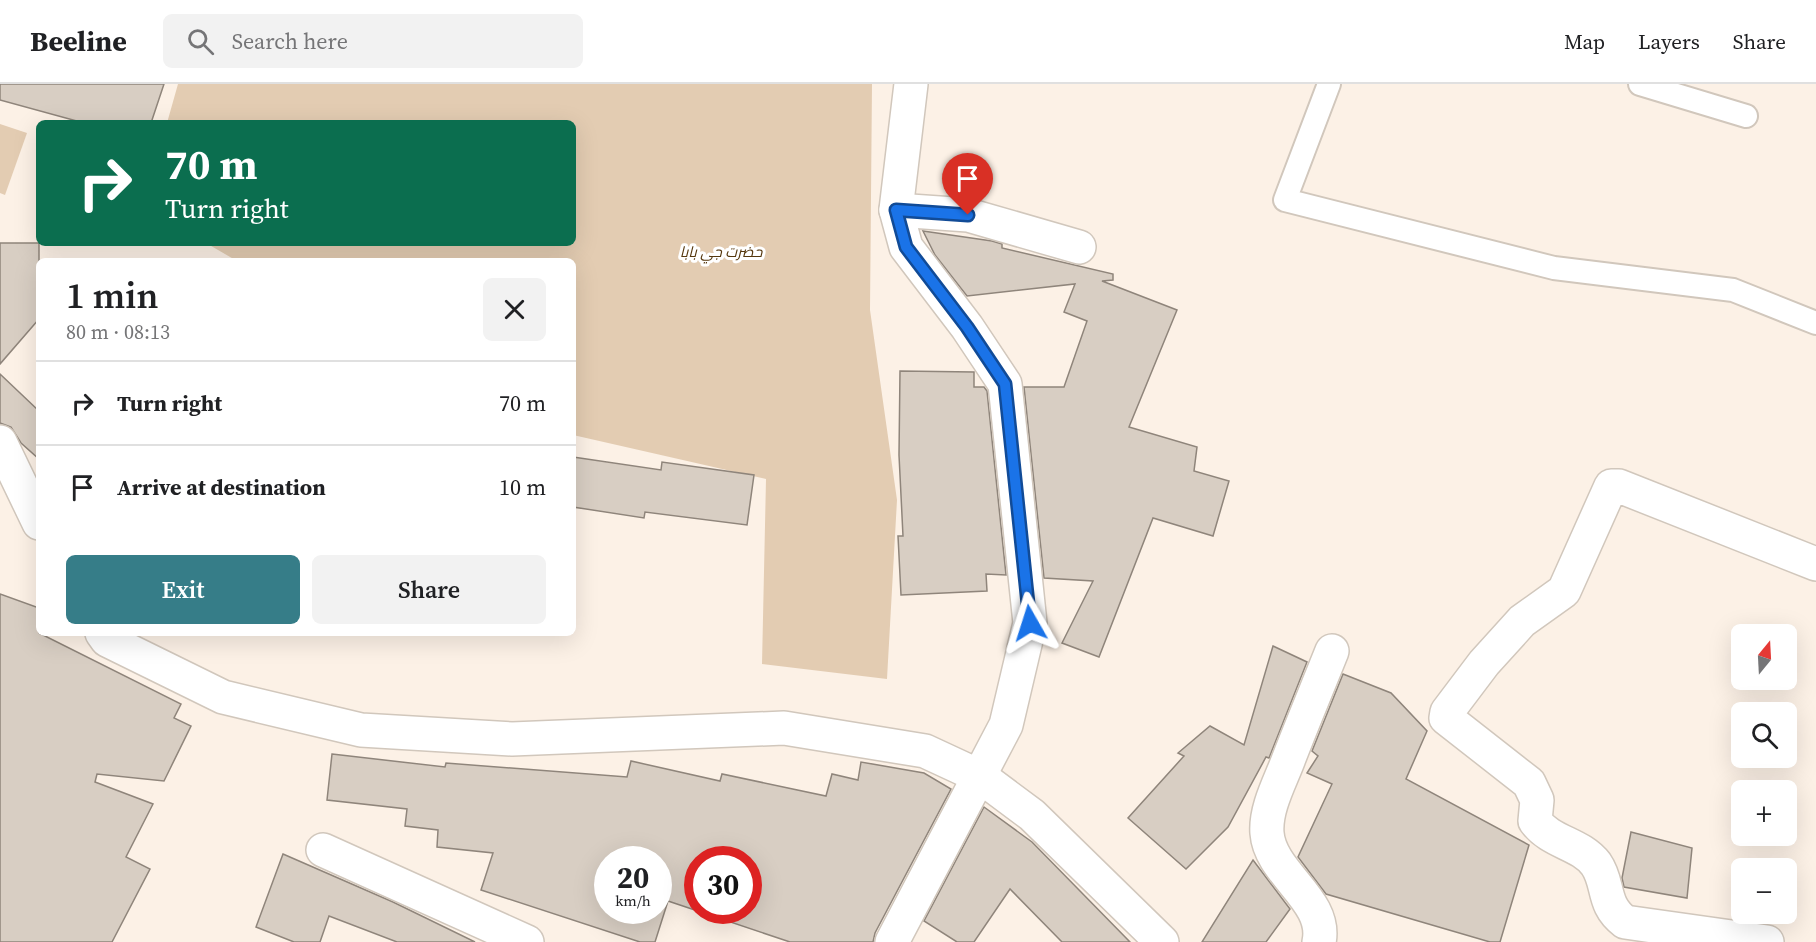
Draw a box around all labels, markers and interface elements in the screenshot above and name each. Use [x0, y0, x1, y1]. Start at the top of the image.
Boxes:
search box [163, 14, 583, 68]
text: Beeline [30, 22, 127, 60]
icon: search [184, 25, 217, 58]
text: Search here [232, 26, 348, 56]
text: Map [1564, 27, 1605, 56]
text: Layers [1638, 27, 1700, 56]
text: Share [1733, 27, 1786, 56]
text: 70 m [165, 135, 258, 193]
icon: right [66, 144, 144, 222]
pin [942, 153, 993, 215]
icon: arrive [951, 162, 984, 195]
text: Turn right [165, 190, 289, 227]
park label: حضرت جي بابا [680, 241, 763, 264]
text: 1 min [66, 271, 158, 320]
button: close [483, 278, 546, 341]
text: 80 m · 08:13 [66, 318, 170, 346]
icon: right [66, 387, 99, 420]
text: Turn right [117, 388, 222, 418]
text: 70 m [499, 388, 546, 418]
icon: arrive [66, 471, 99, 504]
text: Arrive at destination [117, 472, 326, 502]
text: 10 m [499, 472, 546, 502]
button: Exit [66, 555, 300, 624]
button: Share [312, 555, 546, 624]
position arrow [998, 591, 1062, 655]
north arrow [1731, 624, 1797, 690]
map controls [1731, 624, 1797, 924]
button: search [1731, 702, 1797, 768]
button: + [1731, 780, 1797, 846]
speed limit sign: 30 [684, 846, 762, 924]
text: 20 [617, 857, 649, 898]
button: − [1731, 858, 1797, 924]
text: km/h [615, 890, 651, 911]

